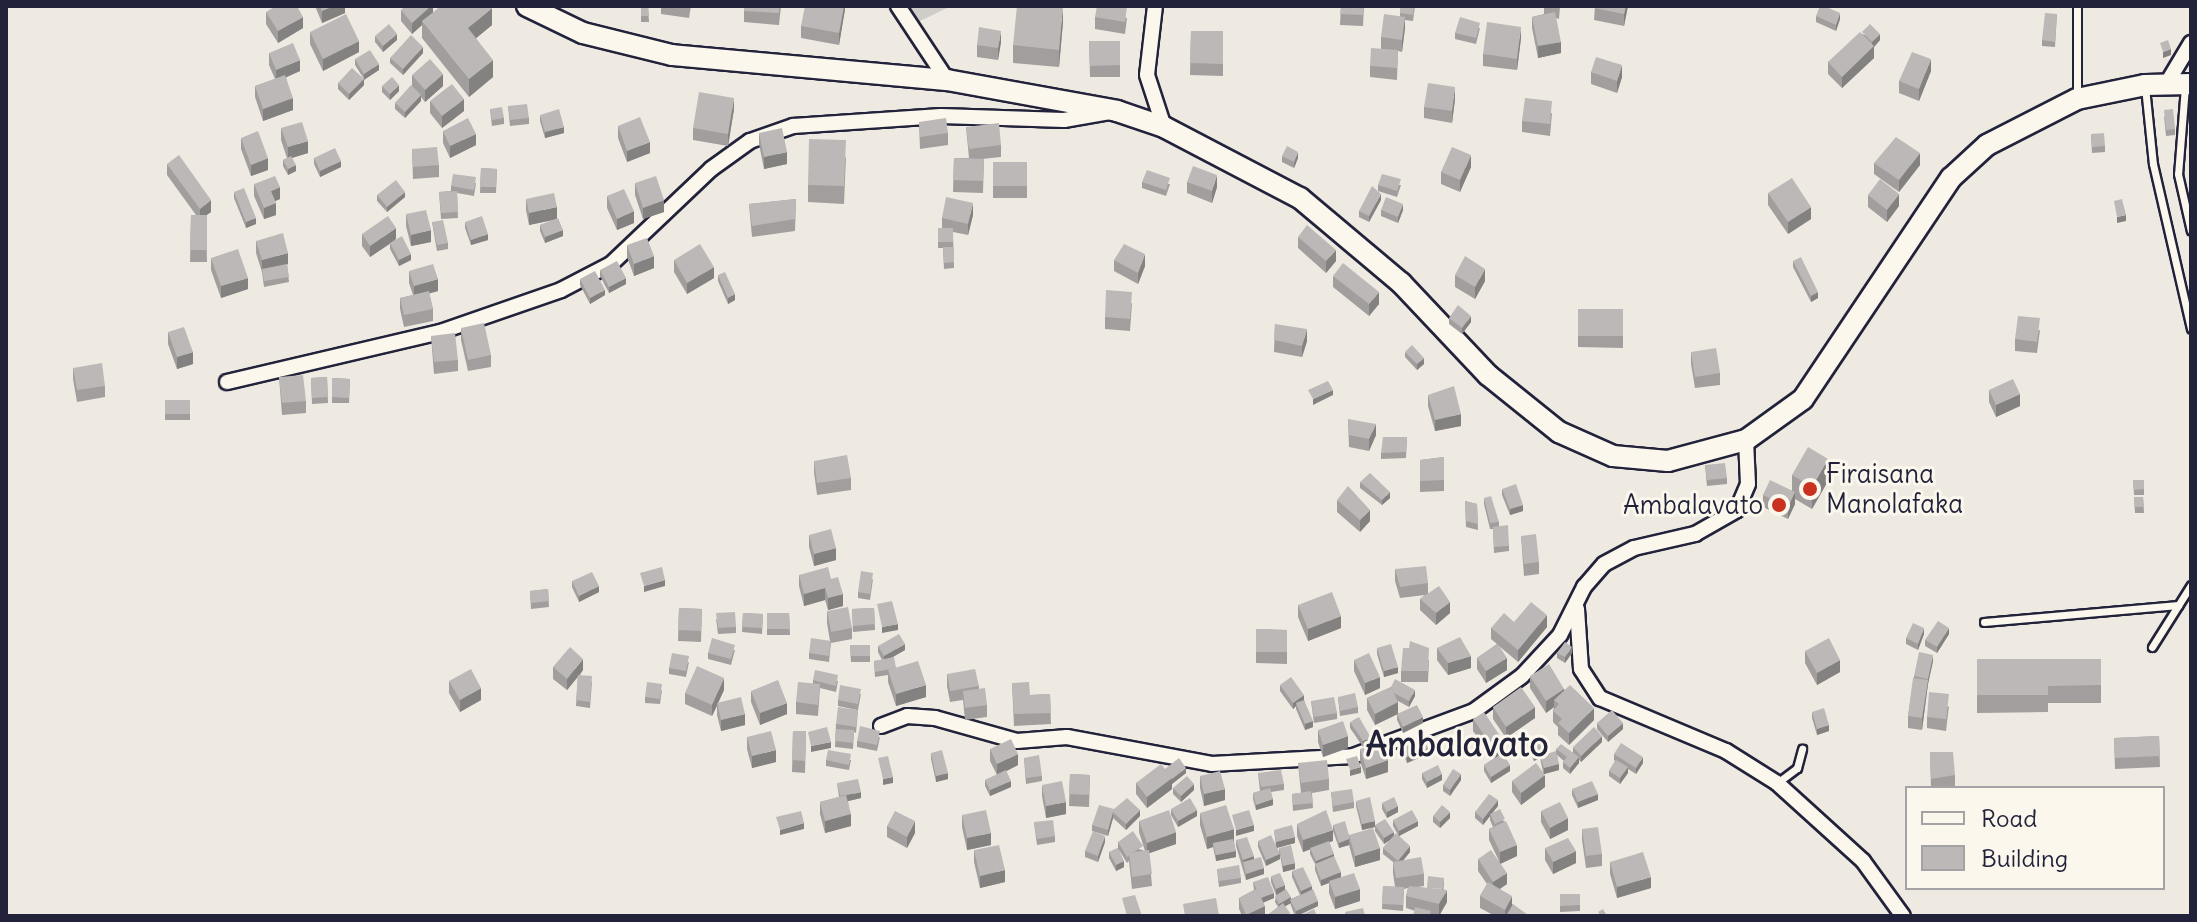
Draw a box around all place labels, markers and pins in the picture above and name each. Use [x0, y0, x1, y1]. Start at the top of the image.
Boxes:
place label: Firaisana Manolafaka [1826, 458, 1963, 520]
marker: Firaisana Manolafaka [1801, 480, 1819, 498]
place label: Ambalavato [1623, 489, 1763, 521]
marker: Ambalavato [1770, 496, 1788, 514]

